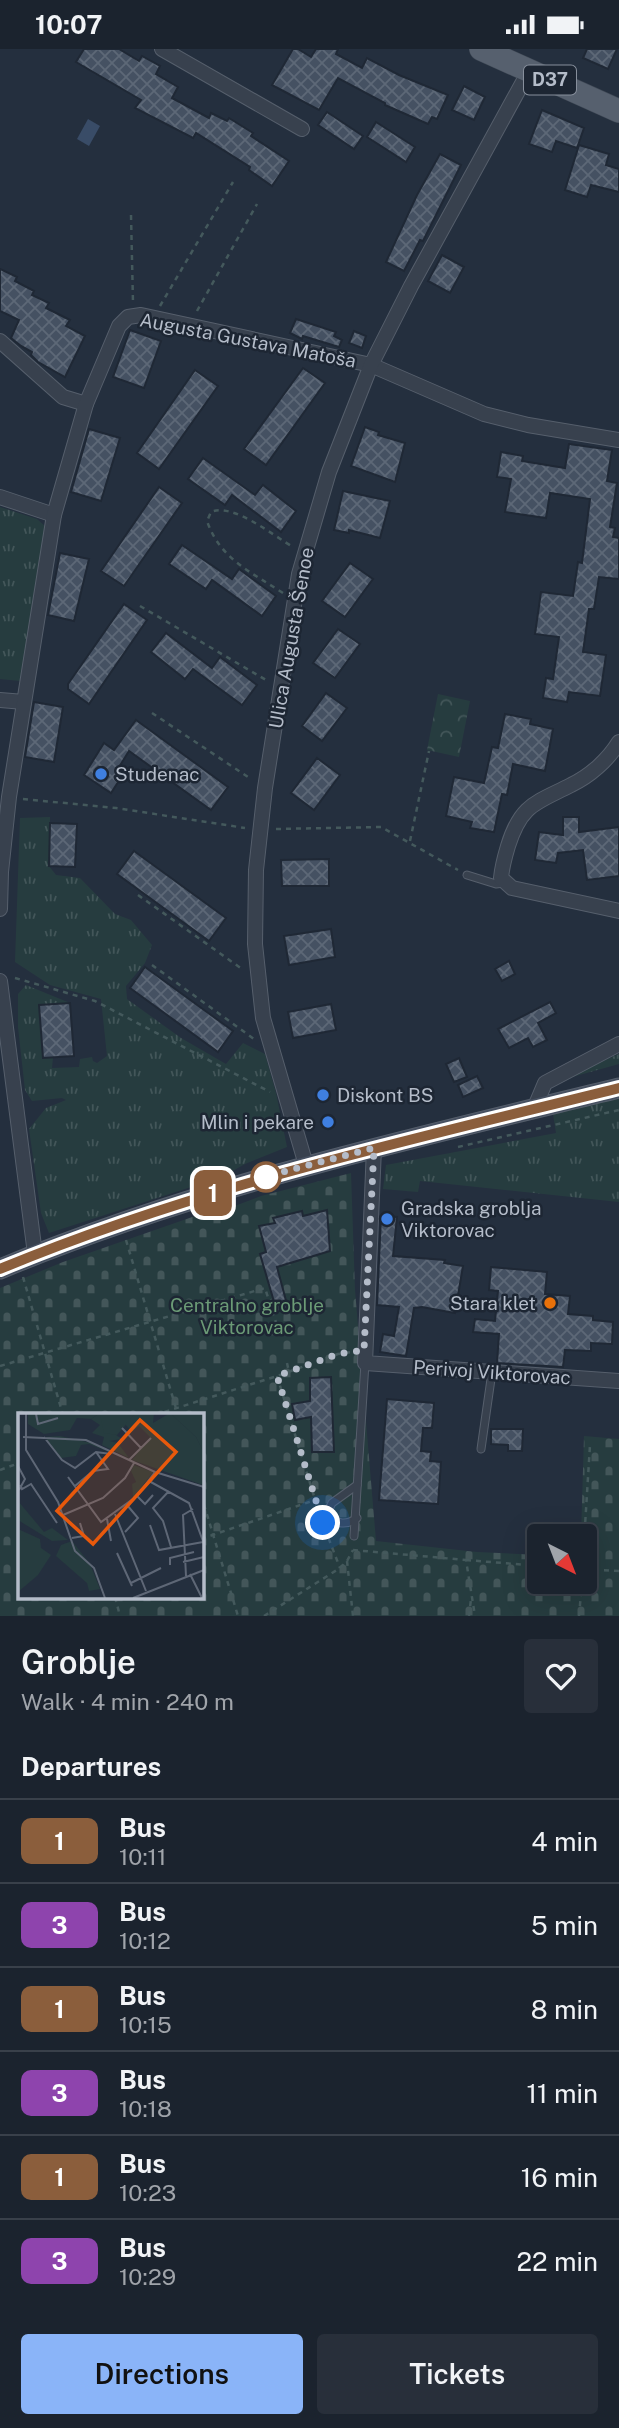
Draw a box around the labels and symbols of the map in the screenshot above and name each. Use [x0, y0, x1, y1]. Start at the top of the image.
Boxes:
road number: D37 [524, 65, 576, 95]
street label: Augusta Gustava Matoša [138, 308, 358, 372]
street label: Ulica Augusta Šenoe [264, 546, 318, 730]
place label: Studenac [115, 763, 200, 785]
marker: Studenac [93, 766, 109, 782]
place label: Diskont BS [337, 1084, 434, 1106]
marker: Diskont BS [315, 1087, 331, 1103]
place label: Mlin i pekare [201, 1111, 314, 1133]
marker: Mlin i pekare [320, 1114, 336, 1130]
unlabelled marker [251, 1162, 281, 1192]
line badge: 1 [190, 1170, 236, 1216]
place label: Gradska groblja Viktorovac [401, 1197, 541, 1241]
marker: Gradska groblja Viktorovac [379, 1211, 395, 1227]
place label: Stara klet [450, 1292, 536, 1314]
park label: Centralno groblje Viktorovac [170, 1294, 324, 1338]
marker: Stara klet [542, 1295, 558, 1311]
street label: Perivoj Viktorovac [412, 1356, 572, 1388]
inset map [18, 1413, 203, 1598]
your location [305, 1505, 340, 1540]
north arrow [527, 1524, 597, 1594]

